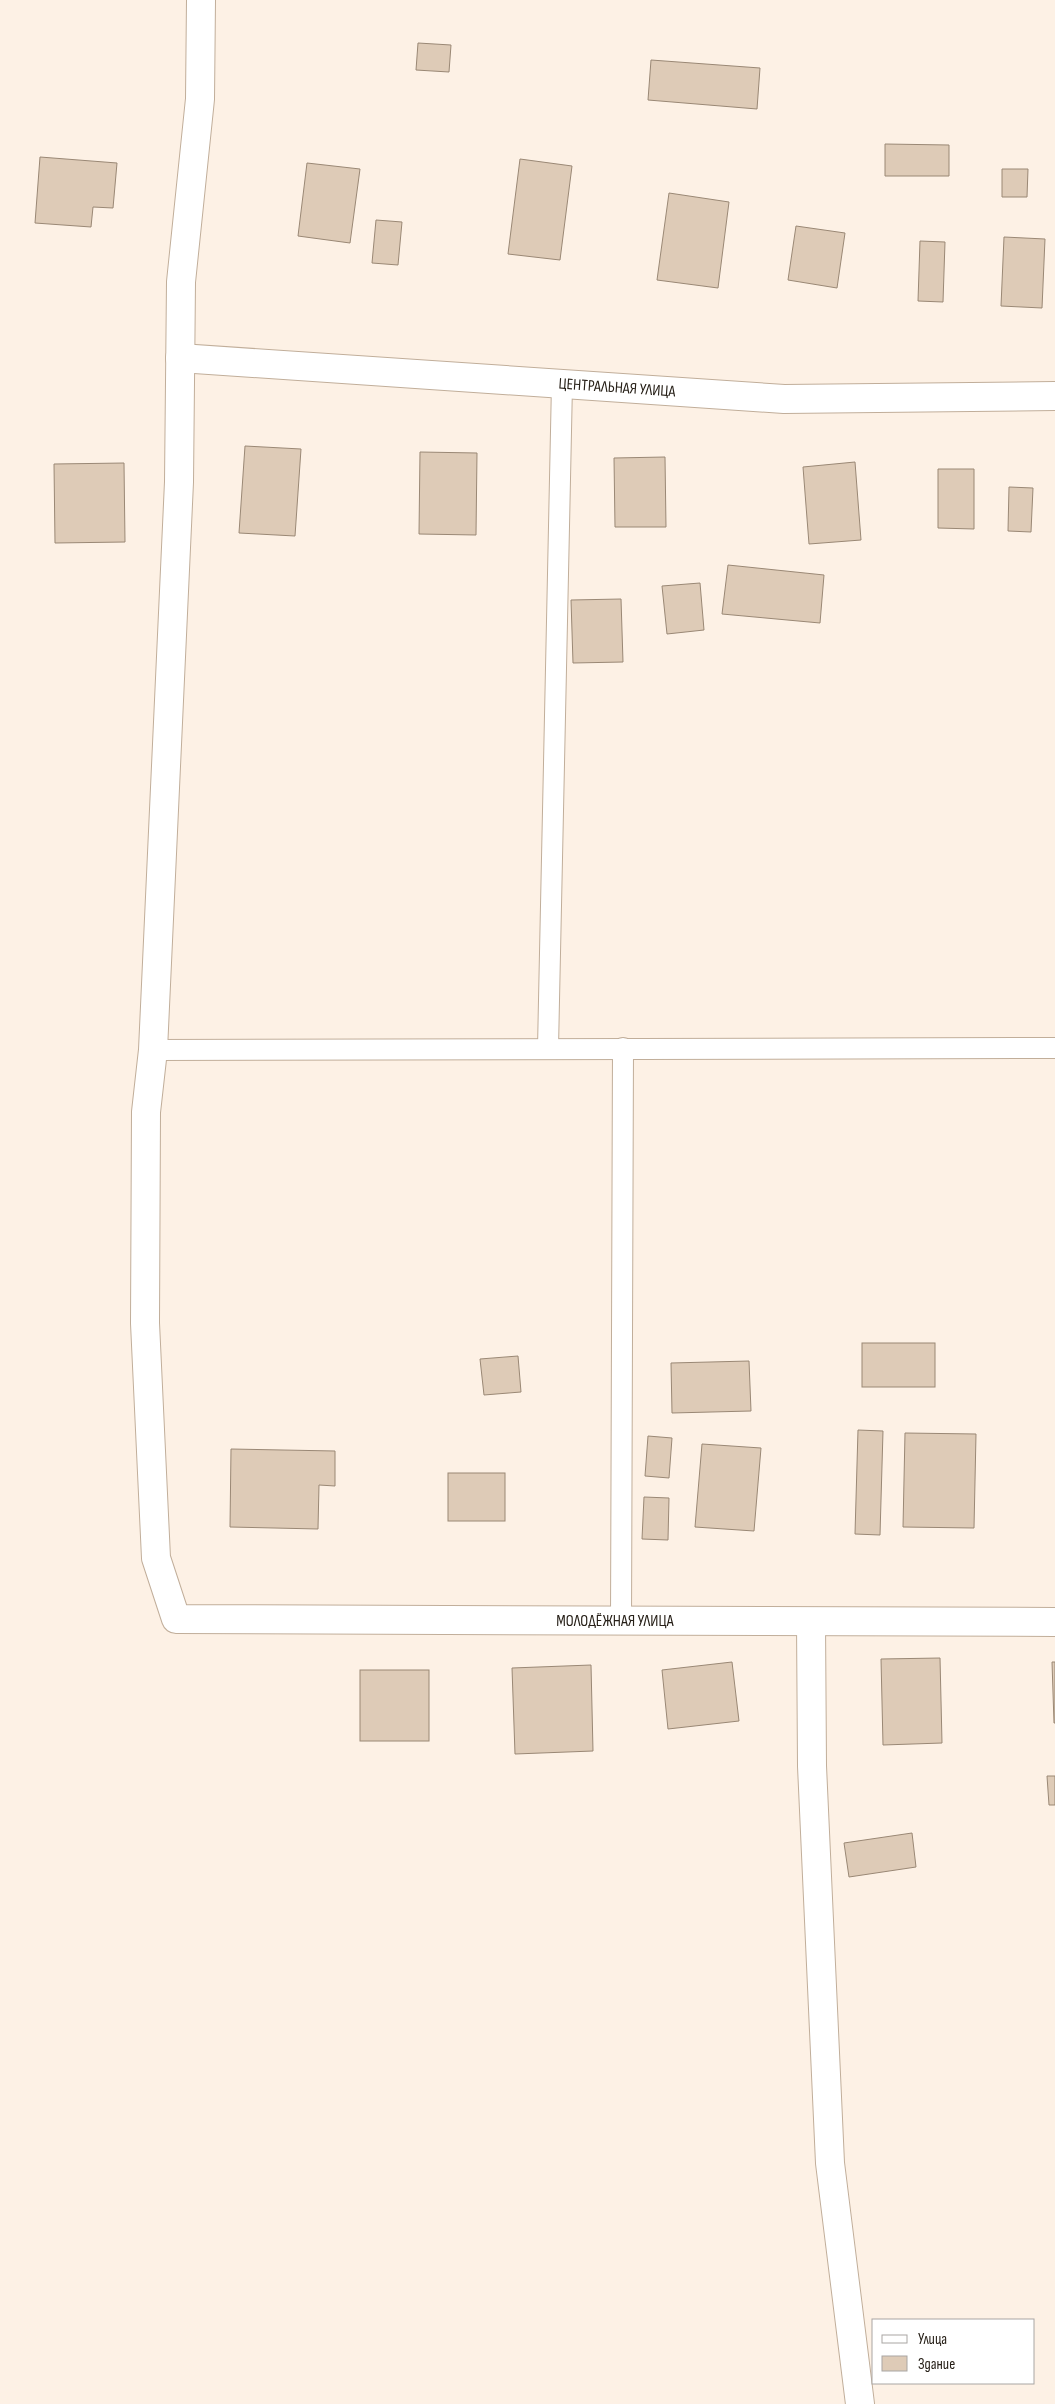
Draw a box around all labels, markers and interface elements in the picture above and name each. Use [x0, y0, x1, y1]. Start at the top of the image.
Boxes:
street label: ЦЕНТРАЛЬНАЯ УЛИЦА [558, 374, 676, 402]
street label: МОЛОДЁЖНАЯ УЛИЦА [556, 1612, 674, 1631]
legend [872, 2319, 1035, 2384]
text: Улица [918, 2330, 947, 2349]
text: Здание [918, 2355, 955, 2374]

